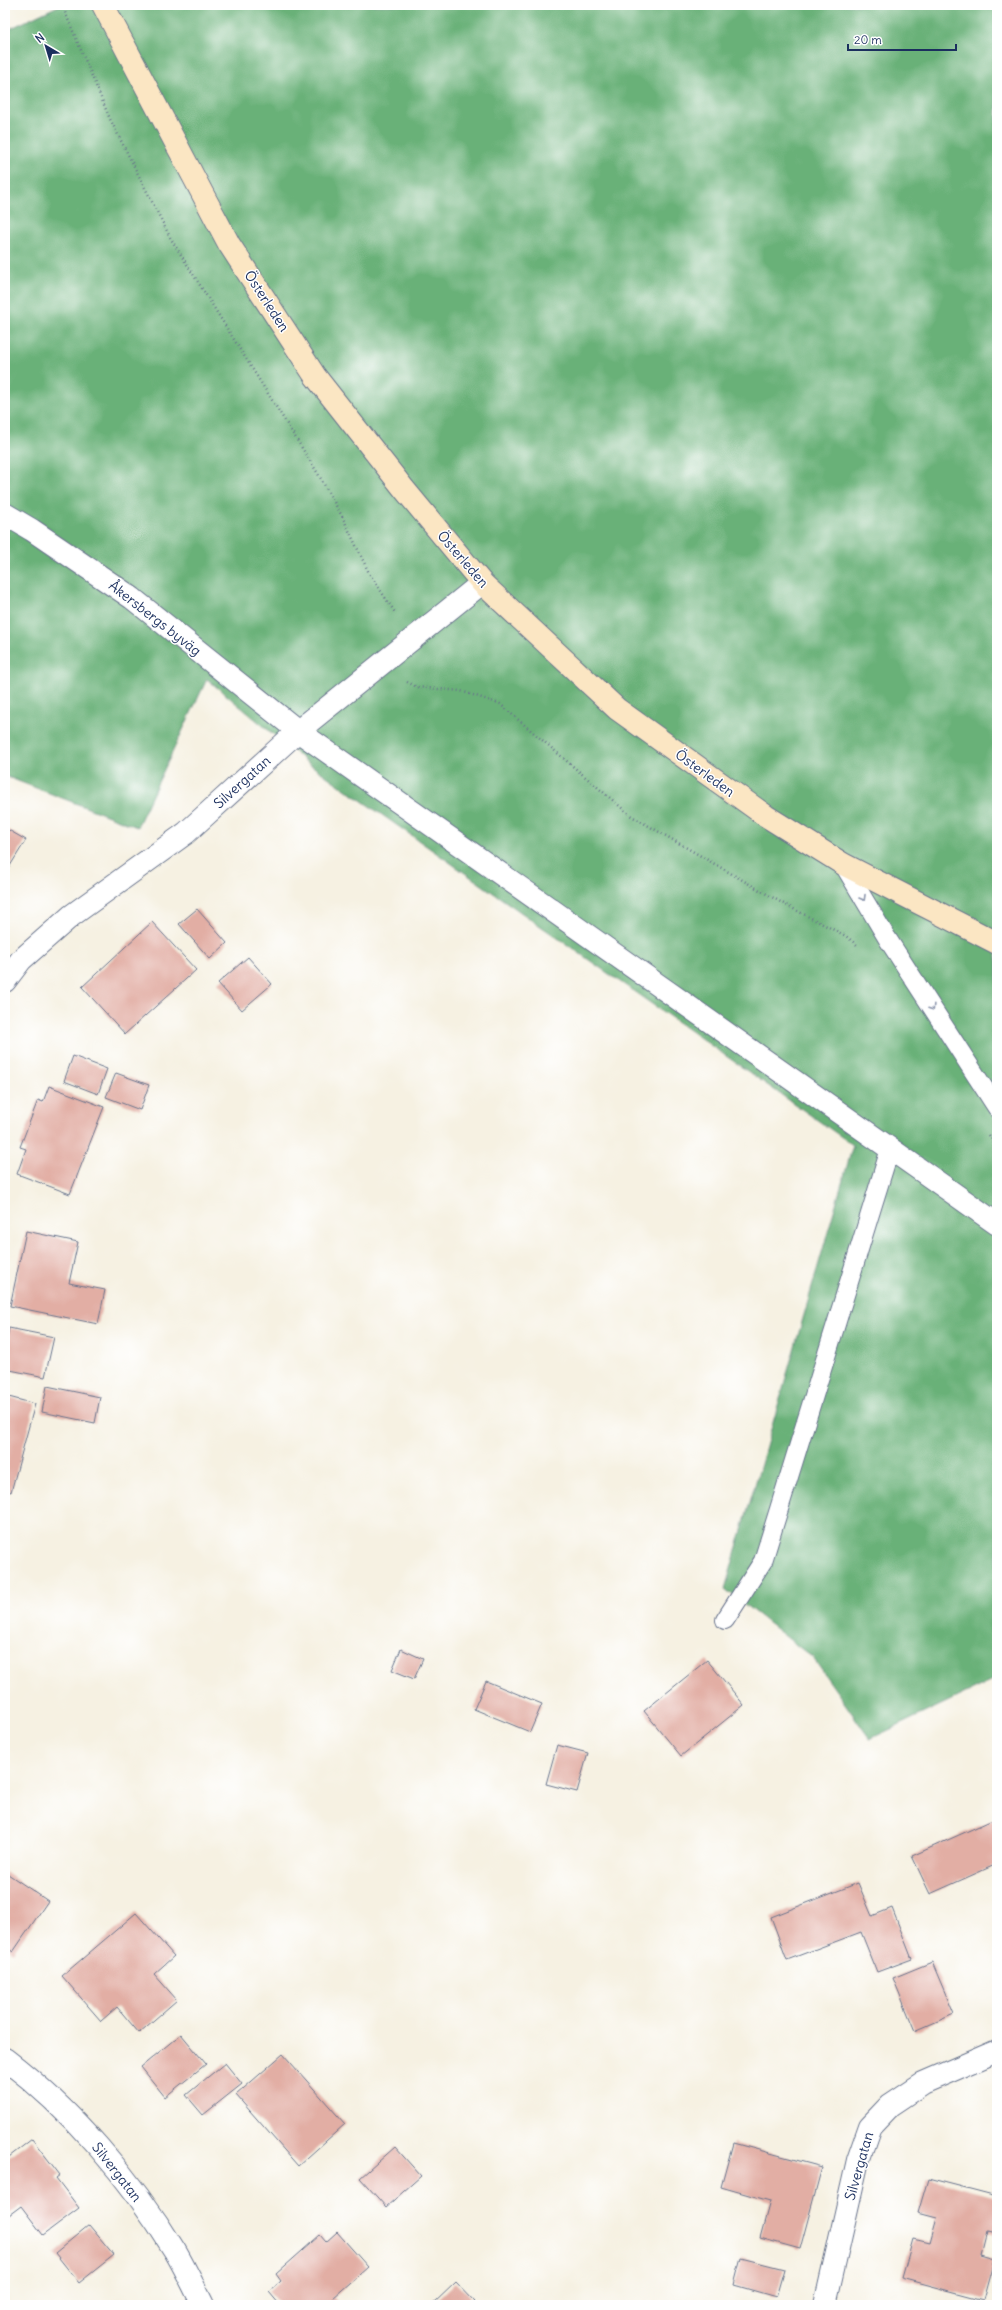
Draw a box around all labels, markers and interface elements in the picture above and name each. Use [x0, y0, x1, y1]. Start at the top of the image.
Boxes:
north arrow [26, 26, 66, 66]
scale bar [848, 26, 956, 52]
text: N [33, 30, 47, 46]
text: 20 m [854, 32, 882, 47]
street label: Österleden [241, 267, 293, 335]
street label: Österleden [433, 527, 493, 591]
street label: Åkersbergs byväg [105, 576, 205, 660]
street label: Österleden [672, 745, 738, 801]
street label: Silvergatan [210, 752, 274, 812]
one-way arrow [859, 893, 866, 901]
one-way arrow [927, 1004, 935, 1011]
street label: Silvergatan [841, 2130, 877, 2202]
street label: Silvergatan [88, 2139, 146, 2205]

